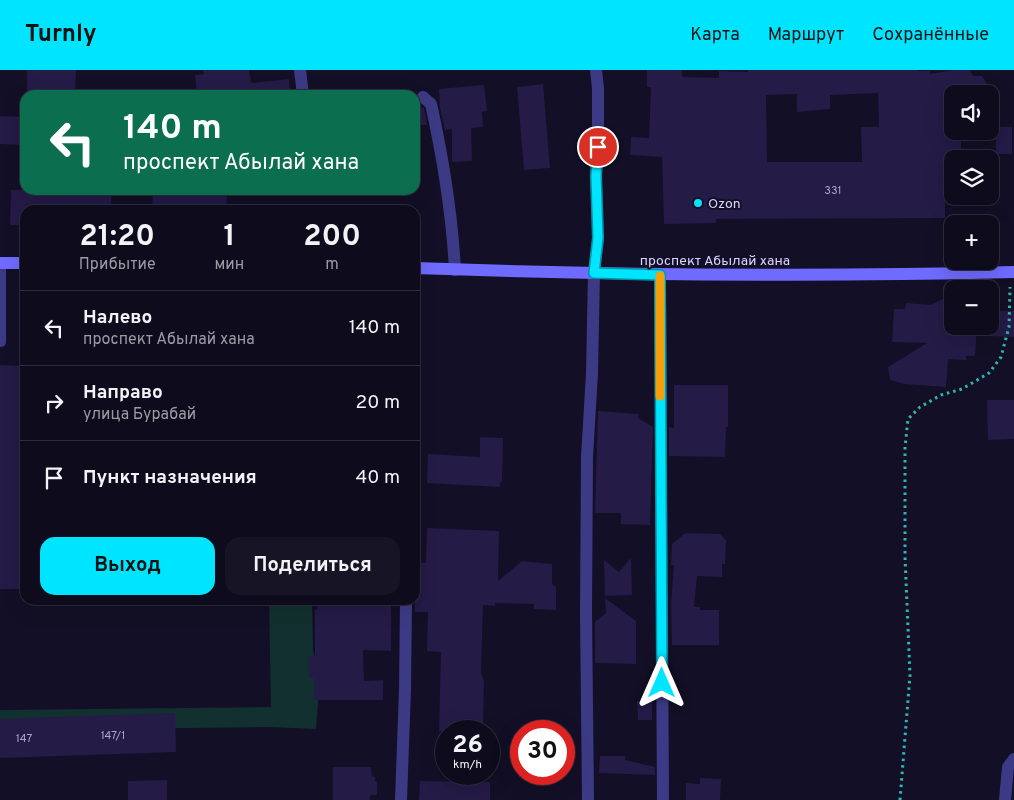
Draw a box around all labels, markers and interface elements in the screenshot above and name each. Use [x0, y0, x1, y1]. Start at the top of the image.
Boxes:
text: Turnly [25, 20, 97, 50]
text: Карта [690, 24, 740, 47]
text: Маршрут [768, 24, 844, 47]
text: Сохранённые [872, 24, 989, 47]
map controls [944, 85, 999, 335]
button: sound [944, 85, 999, 140]
text: 140 m [123, 107, 222, 151]
icon: left [40, 110, 105, 175]
pin [577, 126, 619, 168]
icon: arrive [584, 133, 612, 161]
text: проспект Абылай хана [123, 150, 359, 177]
button: layers [944, 150, 999, 205]
house number: 331 [824, 184, 842, 198]
place label: Ozon [708, 196, 741, 213]
marker: Ozon [692, 197, 704, 209]
button: + [944, 215, 999, 270]
text: 21:20 [79, 219, 155, 256]
text: 1 [223, 219, 235, 256]
text: 200 [303, 219, 361, 256]
street label: проспект Абылай хана [640, 253, 790, 270]
text: Прибытие [79, 255, 156, 275]
text: мин [214, 255, 244, 275]
text: m [325, 255, 339, 275]
button: − [944, 280, 999, 335]
text: Налево [83, 306, 152, 330]
icon: left [40, 314, 68, 342]
text: 140 m [349, 316, 400, 340]
text: проспект Абылай хана [83, 330, 255, 350]
text: Направо [83, 381, 163, 405]
icon: right [40, 389, 68, 417]
text: 20 m [356, 391, 400, 415]
text: улица Бурабай [83, 405, 196, 425]
icon: arrive [40, 464, 68, 492]
text: Пункт назначения [83, 466, 257, 490]
text: 40 m [355, 466, 400, 490]
button: Выход [40, 537, 215, 595]
button: Поделиться [225, 537, 400, 595]
position arrow [635, 656, 687, 708]
speed limit sign: 30 [510, 720, 575, 785]
house number: 147/1 [101, 729, 125, 743]
text: 26 [452, 730, 483, 762]
house number: 147 [16, 732, 32, 746]
text: km/h [453, 757, 482, 773]

